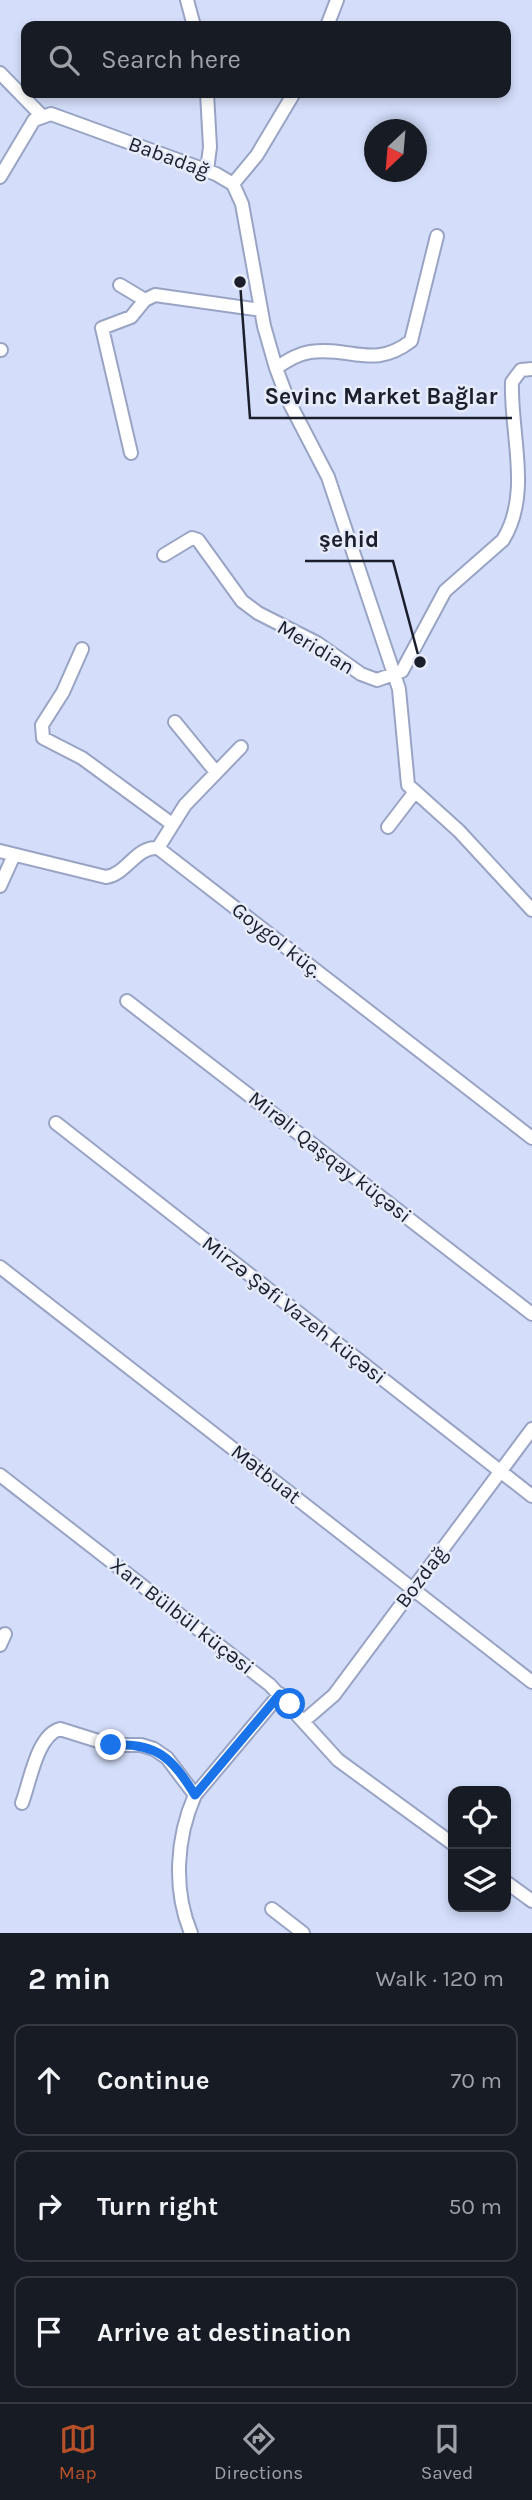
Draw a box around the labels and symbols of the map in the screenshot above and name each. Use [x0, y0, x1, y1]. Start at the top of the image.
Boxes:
north arrow [364, 119, 427, 182]
street label: Babadağ [125, 131, 213, 183]
callout: Sevinc Market Bağlar [250, 374, 512, 418]
text: Sevinc Market Bağlar [264, 383, 498, 410]
callout: şehid [305, 517, 393, 561]
text: şehid [319, 526, 379, 553]
street label: Meridian [273, 615, 359, 679]
street label: Goygol küç. [227, 897, 327, 983]
street label: Mirəli Qaşqay küçəsi [244, 1086, 416, 1228]
street label: Mirzə Şəfi Vazeh küçəsi [197, 1231, 391, 1389]
street label: Mətbuat [226, 1439, 306, 1509]
street label: Bozdağ [390, 1542, 452, 1612]
street label: Xarı Bülbül küçəsi [105, 1552, 259, 1680]
route start [274, 1688, 305, 1719]
route end [95, 1729, 126, 1760]

